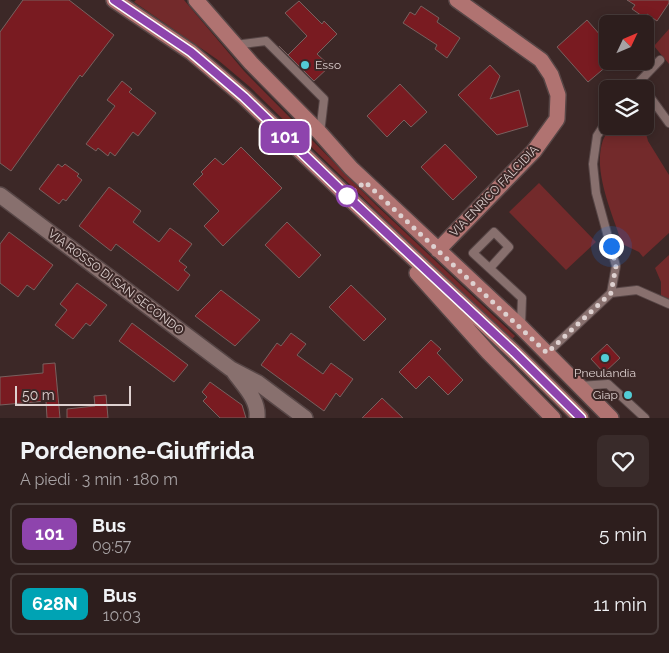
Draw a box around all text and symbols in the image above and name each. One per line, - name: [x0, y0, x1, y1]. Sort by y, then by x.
- north arrow: [599, 15, 654, 70]
- map controls: [599, 15, 654, 135]
- place label: Esso: [315, 58, 341, 72]
- marker: Esso: [299, 59, 311, 71]
- button: layers: [599, 80, 654, 135]
- line badge: 101: [256, 121, 314, 153]
- text: 101: [271, 126, 299, 147]
- street label: VIA ENRICO FALCIDIA: [447, 142, 541, 240]
- unlabelled marker: [336, 185, 358, 207]
- street label: VIA ROSSO DI SAN SECONDO: [45, 226, 187, 338]
- your location: [599, 234, 624, 259]
- marker: Pneulandia: [599, 352, 611, 364]
- place label: Pneulandia: [574, 366, 636, 380]
- scale bar: [15, 383, 131, 406]
- text: 50 m: [22, 387, 55, 403]
- place label: Giap: [593, 388, 618, 402]
- marker: Giap: [622, 389, 634, 401]
- button: heart: [597, 435, 649, 487]
- text: Pordenone-Giuffrida: [20, 436, 255, 465]
- text: A piedi · 3 min · 180 m: [20, 470, 178, 489]
- text: Bus: [92, 514, 126, 536]
- text: 101: [35, 523, 64, 544]
- text: 5 min: [599, 523, 647, 545]
- text: 09:57: [92, 536, 131, 555]
- text: Bus: [103, 584, 137, 606]
- text: 628N: [32, 593, 78, 614]
- text: 11 min: [593, 593, 647, 615]
- text: 10:03: [103, 606, 141, 625]

